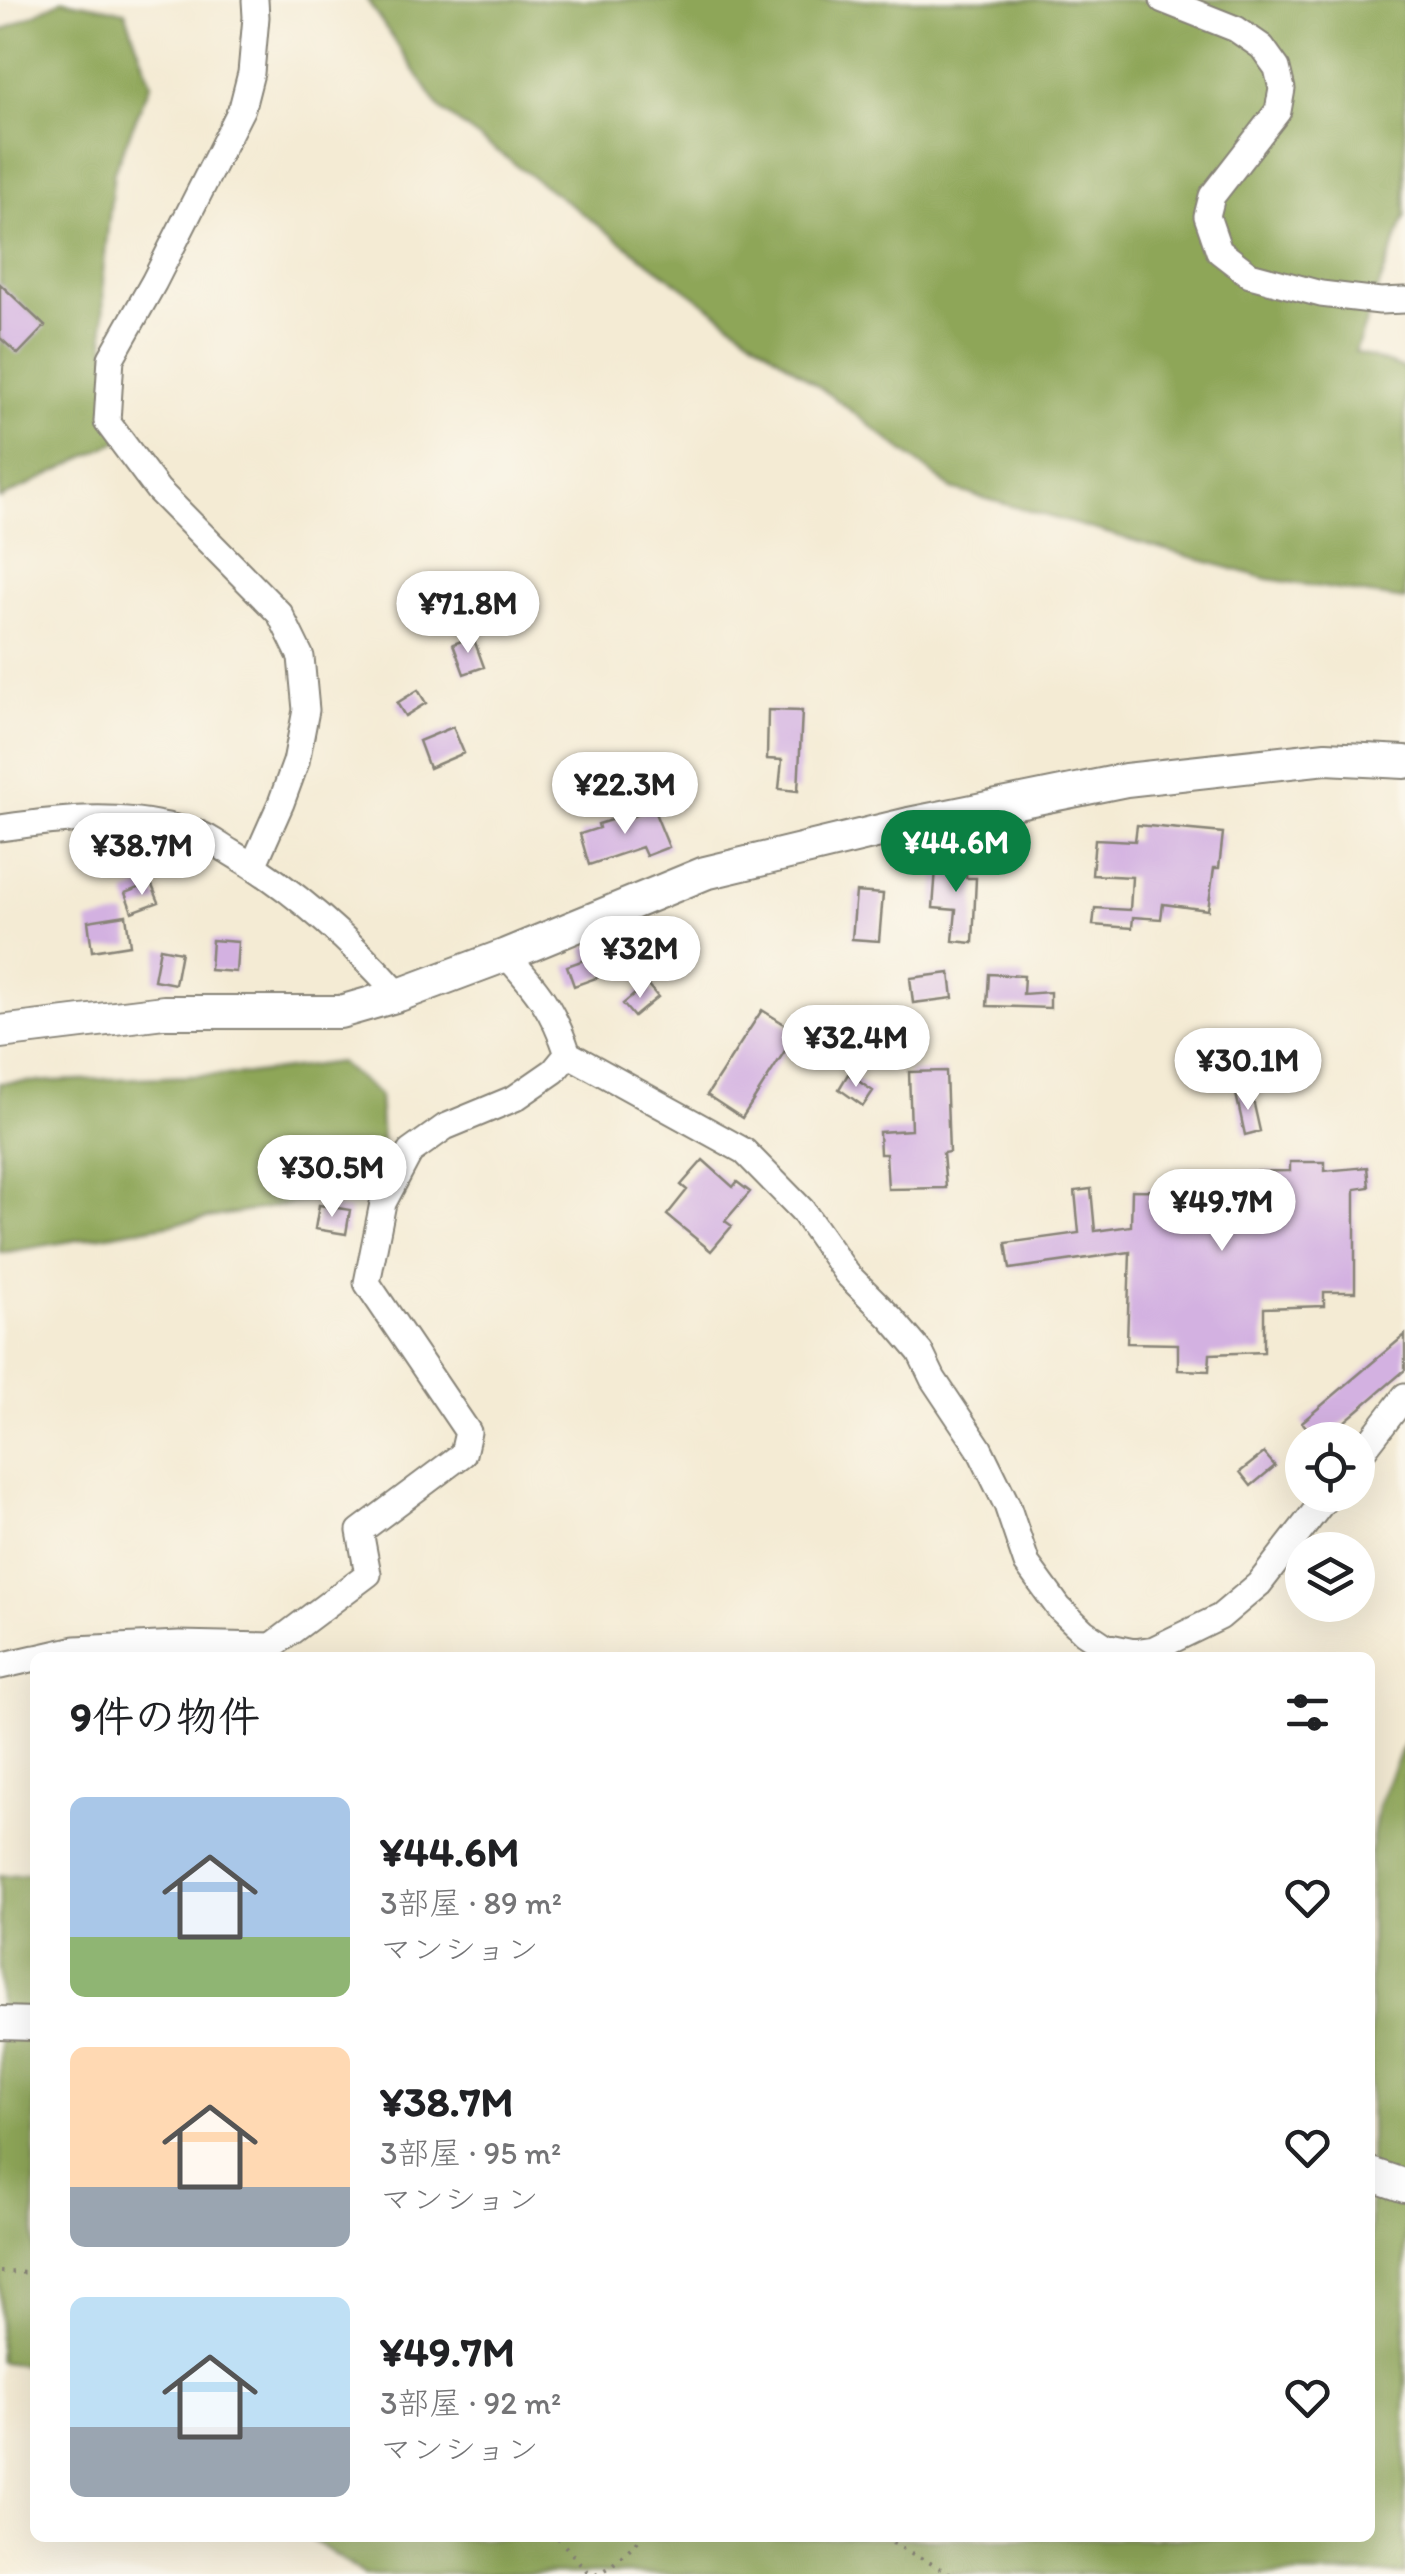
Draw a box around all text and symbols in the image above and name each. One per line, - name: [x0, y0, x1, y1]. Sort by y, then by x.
- pin: ¥71.8M: [387, 571, 549, 656]
- text: ¥71.8M: [418, 584, 518, 622]
- pin: ¥22.3M: [544, 752, 706, 837]
- text: ¥22.3M: [574, 765, 676, 803]
- pin: ¥44.6M: [875, 810, 1037, 895]
- pin: ¥38.7M: [61, 813, 223, 898]
- text: ¥44.6M: [903, 823, 1009, 861]
- text: ¥38.7M: [91, 826, 193, 864]
- pin: ¥32M: [581, 916, 699, 1001]
- text: ¥32M: [601, 929, 679, 967]
- pin: ¥32.4M: [775, 1005, 937, 1090]
- text: ¥32.4M: [804, 1018, 908, 1056]
- pin: ¥30.1M: [1167, 1028, 1329, 1113]
- text: ¥30.1M: [1197, 1041, 1299, 1079]
- pin: ¥30.5M: [251, 1135, 413, 1220]
- text: ¥30.5M: [280, 1148, 384, 1186]
- pin: ¥49.7M: [1141, 1169, 1303, 1254]
- text: ¥49.7M: [1171, 1182, 1273, 1220]
- map controls: [1285, 1422, 1375, 1622]
- button: locate: [1285, 1422, 1375, 1512]
- button: layers: [1285, 1532, 1375, 1622]
- icon: filters: [1280, 1685, 1335, 1740]
- text: 9件の物件: [70, 1691, 260, 1742]
- text: ¥44.6M: [380, 1826, 520, 1877]
- icon: home: [150, 1837, 270, 1957]
- icon: heart: [1280, 1870, 1335, 1925]
- text: 3部屋 · 89 m²: [380, 1884, 562, 1922]
- text: マンション: [380, 1930, 539, 1968]
- text: ¥38.7M: [380, 2076, 514, 2127]
- icon: home: [150, 2087, 270, 2207]
- icon: heart: [1280, 2120, 1335, 2175]
- text: 3部屋 · 95 m²: [380, 2134, 561, 2172]
- text: マンション: [380, 2180, 539, 2218]
- text: ¥49.7M: [380, 2326, 515, 2377]
- icon: home: [150, 2337, 270, 2457]
- icon: heart: [1280, 2370, 1335, 2425]
- text: 3部屋 · 92 m²: [380, 2384, 561, 2422]
- text: マンション: [380, 2430, 539, 2468]

